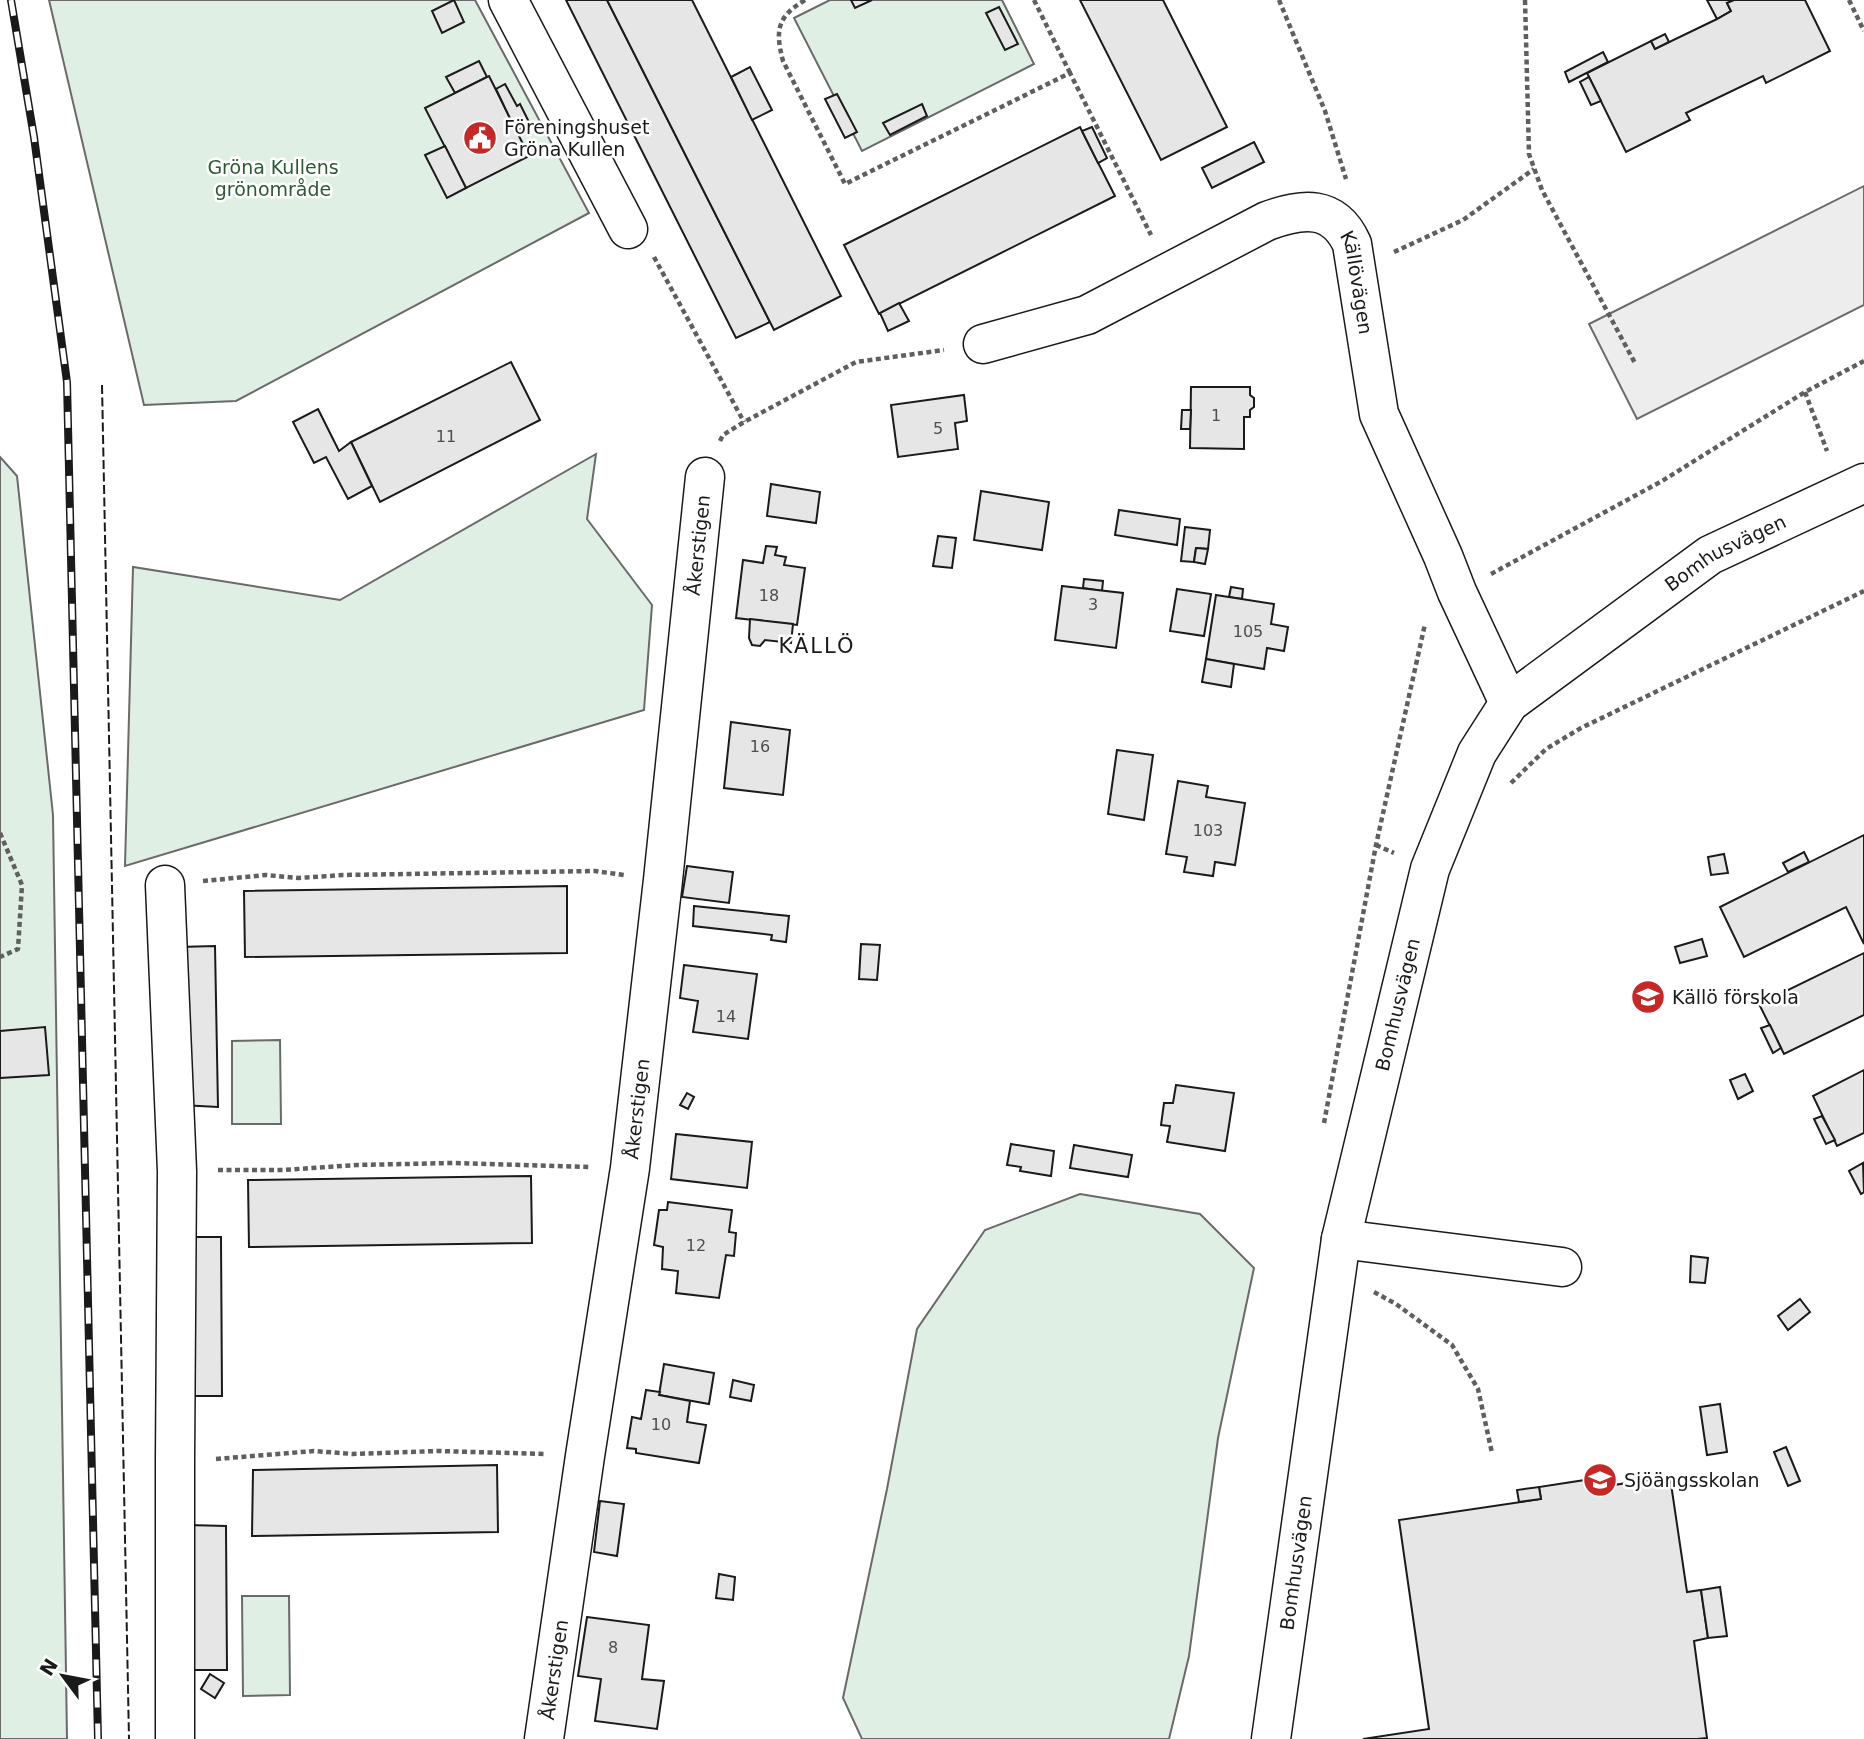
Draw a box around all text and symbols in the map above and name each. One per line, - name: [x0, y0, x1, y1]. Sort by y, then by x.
- place label: Föreningshuset Gröna Kullen: [504, 116, 649, 160]
- public building icon: Föreningshuset Gröna Kullen: [461, 119, 499, 157]
- park label: Gröna Kullens grönområde: [207, 156, 339, 200]
- street label: Källövägen: [1336, 227, 1377, 336]
- house number: 1: [1211, 406, 1221, 425]
- house number: 5: [933, 419, 943, 438]
- house number: 11: [436, 427, 456, 446]
- street label: Åkerstigen: [682, 494, 714, 597]
- street label: Bomhusvägen: [1660, 510, 1789, 596]
- house number: 18: [759, 586, 779, 605]
- house number: 3: [1088, 595, 1098, 614]
- house number: 105: [1233, 622, 1263, 641]
- district label: KÄLLÖ: [779, 633, 855, 658]
- house number: 16: [750, 737, 770, 756]
- house number: 103: [1193, 821, 1223, 840]
- street label: Bomhusvägen: [1371, 936, 1424, 1073]
- school or university icon: Källö förskola: [1629, 978, 1667, 1016]
- place label: Källö förskola: [1672, 986, 1799, 1008]
- house number: 14: [716, 1007, 736, 1026]
- street label: Åkerstigen: [620, 1057, 653, 1160]
- house number: 12: [686, 1236, 706, 1255]
- house number: 10: [651, 1415, 671, 1434]
- school or university icon: Sjöängsskolan: [1581, 1461, 1619, 1499]
- place label: Sjöängsskolan: [1624, 1469, 1759, 1491]
- street label: Bomhusvägen: [1275, 1494, 1316, 1632]
- street label: Åkerstigen: [536, 1618, 572, 1721]
- house number: 8: [608, 1638, 618, 1657]
- north arrow: [28, 1641, 98, 1711]
- text: N: [35, 1654, 62, 1680]

